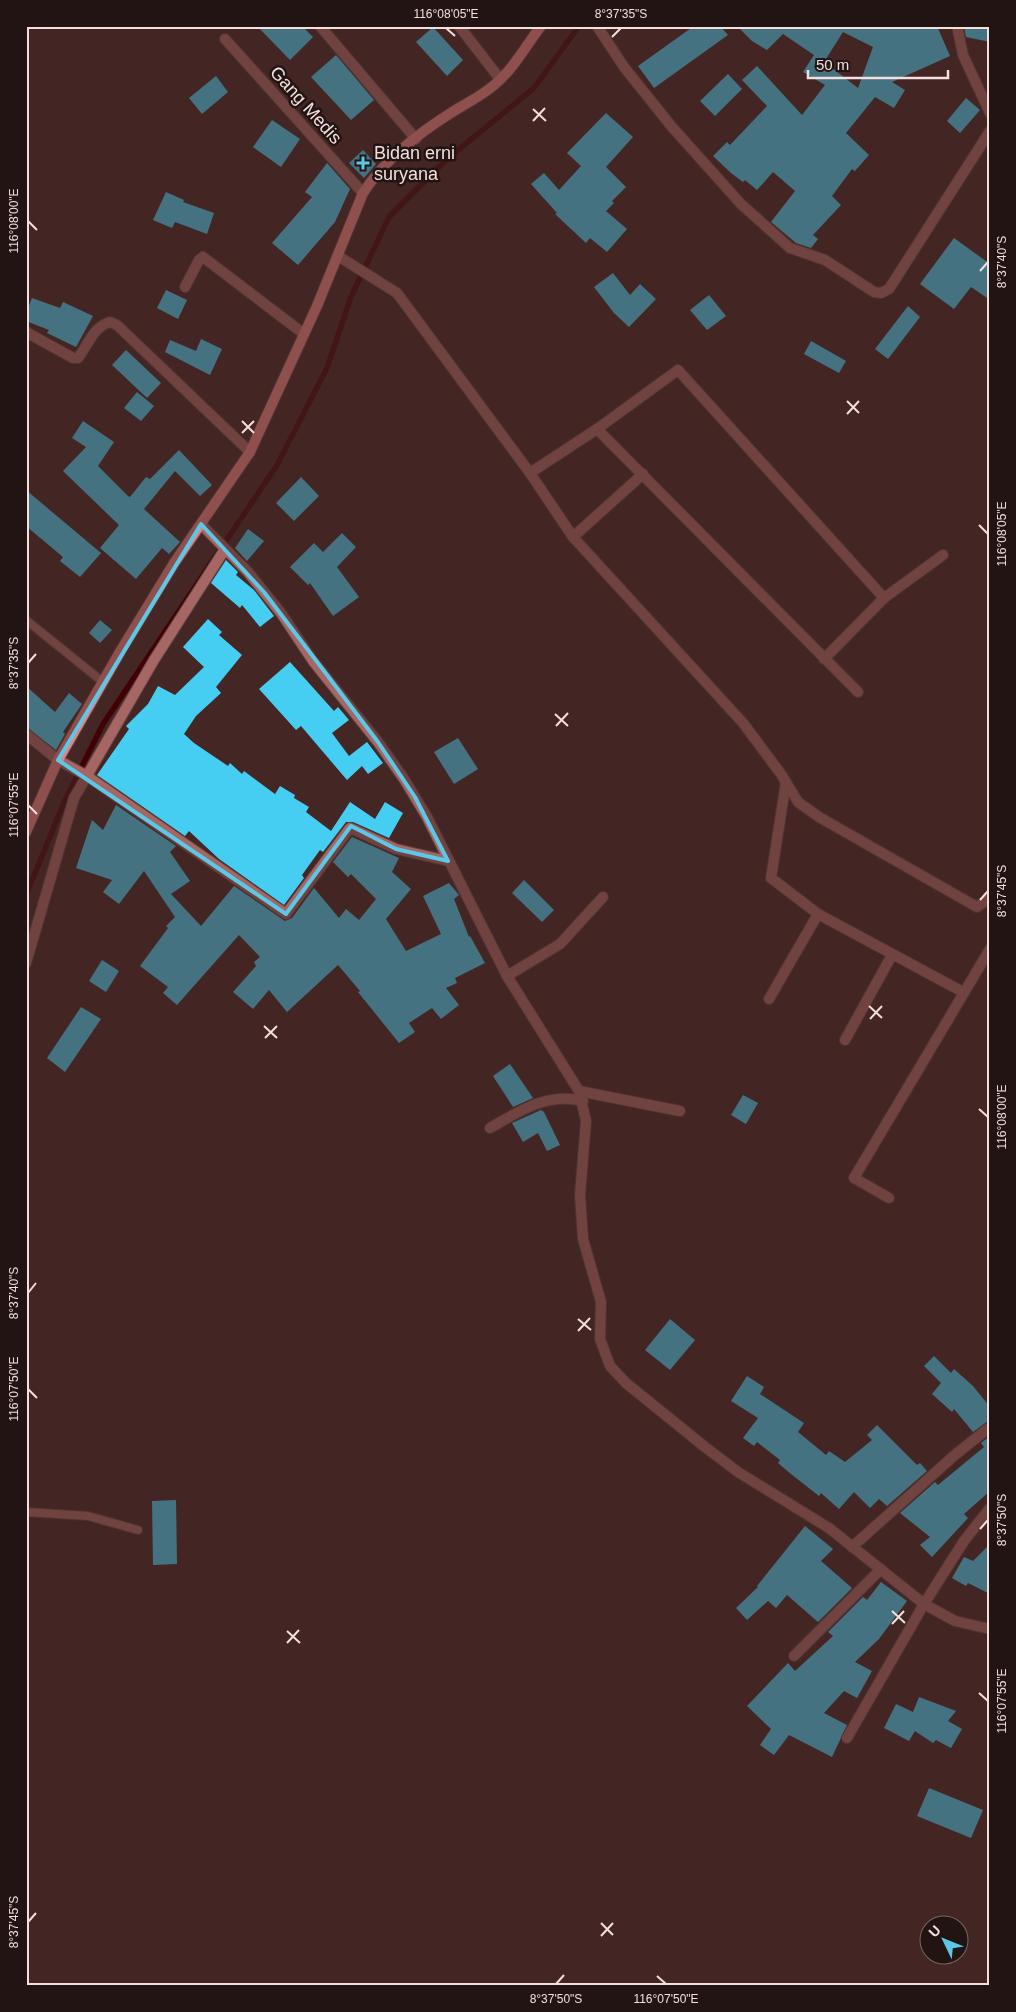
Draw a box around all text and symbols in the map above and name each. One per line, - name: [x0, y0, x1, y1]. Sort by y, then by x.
- text: 116°08'05"E: [413, 7, 479, 21]
- text: 8°37'35"S: [595, 7, 647, 21]
- scale bar: [808, 48, 948, 80]
- text: 50 m: [816, 56, 849, 73]
- street label: Gang Medis: [266, 62, 346, 148]
- place label: Bidan erni suryana: [374, 143, 455, 184]
- marker: Bidan erni suryana: [356, 156, 370, 170]
- text: 116°08'00"E: [7, 188, 21, 254]
- text: 8°37'40"S: [995, 236, 1009, 288]
- text: 116°08'05"E: [995, 501, 1009, 567]
- text: 8°37'35"S: [7, 637, 21, 689]
- text: 116°07'55"E: [7, 772, 21, 838]
- text: 8°37'45"S: [995, 865, 1009, 917]
- text: 116°08'00"E: [995, 1084, 1009, 1150]
- text: 8°37'40"S: [7, 1267, 21, 1319]
- text: 116°07'50"E: [7, 1356, 21, 1422]
- text: 8°37'50"S: [995, 1494, 1009, 1546]
- text: 116°07'55"E: [995, 1668, 1009, 1734]
- text: 8°37'45"S: [7, 1896, 21, 1948]
- north arrow: [918, 1914, 968, 1964]
- text: U: [925, 1922, 944, 1940]
- text: 8°37'50"S: [530, 1992, 582, 2006]
- text: 116°07'50"E: [633, 1992, 699, 2006]

